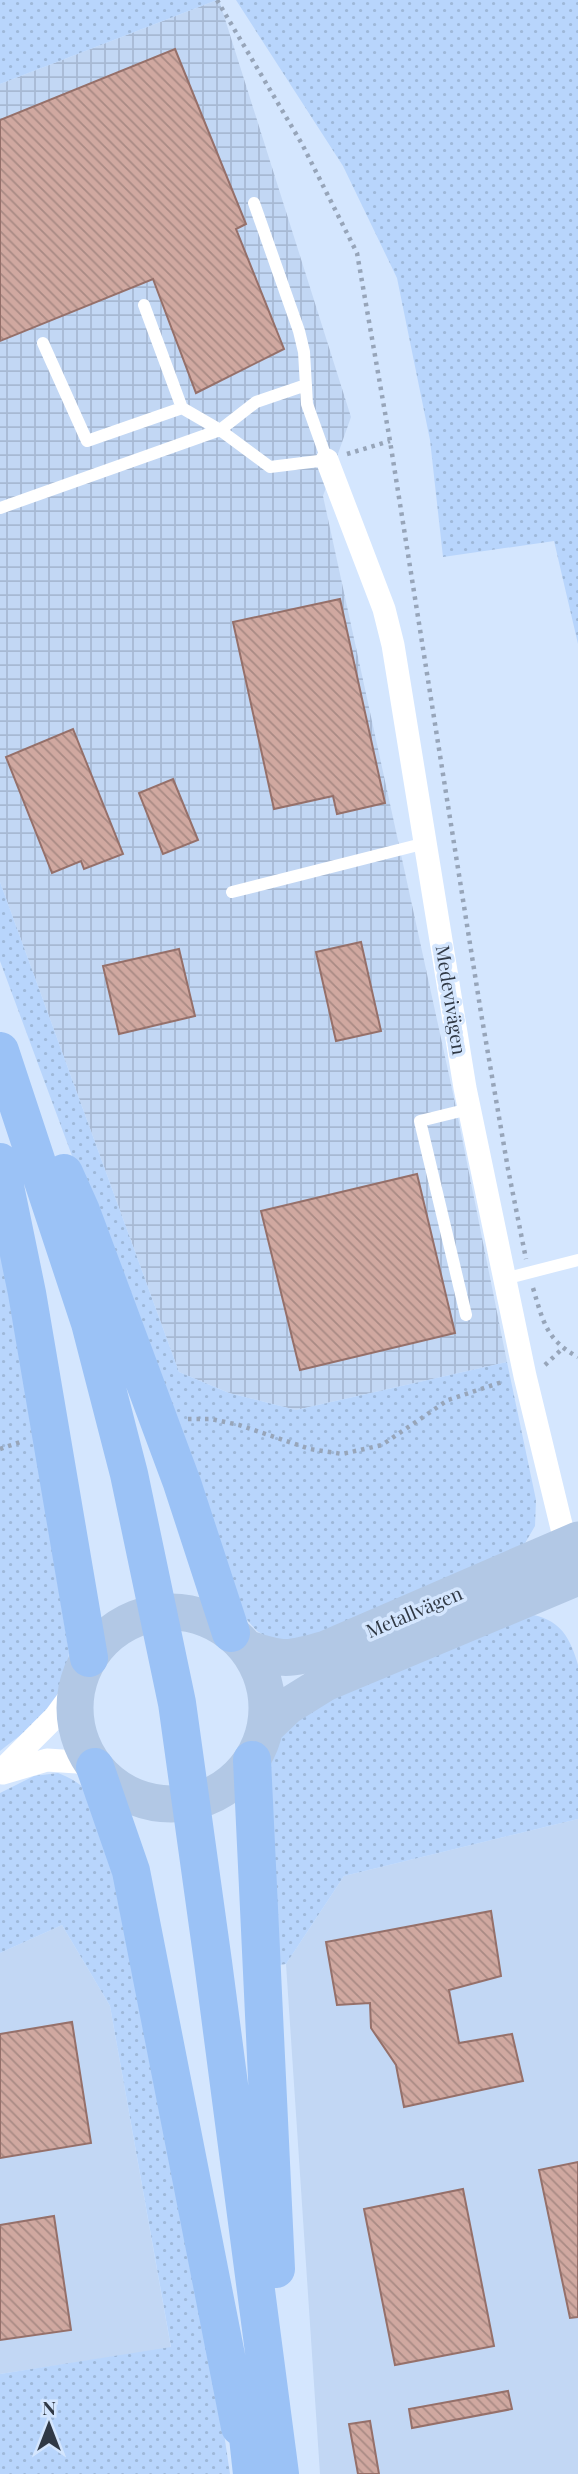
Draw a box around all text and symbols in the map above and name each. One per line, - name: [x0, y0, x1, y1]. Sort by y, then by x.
- street label: Medevivägen: [430, 943, 474, 1057]
- street label: Metallvägen: [361, 1579, 466, 1643]
- north arrow: [14, 2390, 84, 2460]
- text: N: [42, 2394, 56, 2420]

